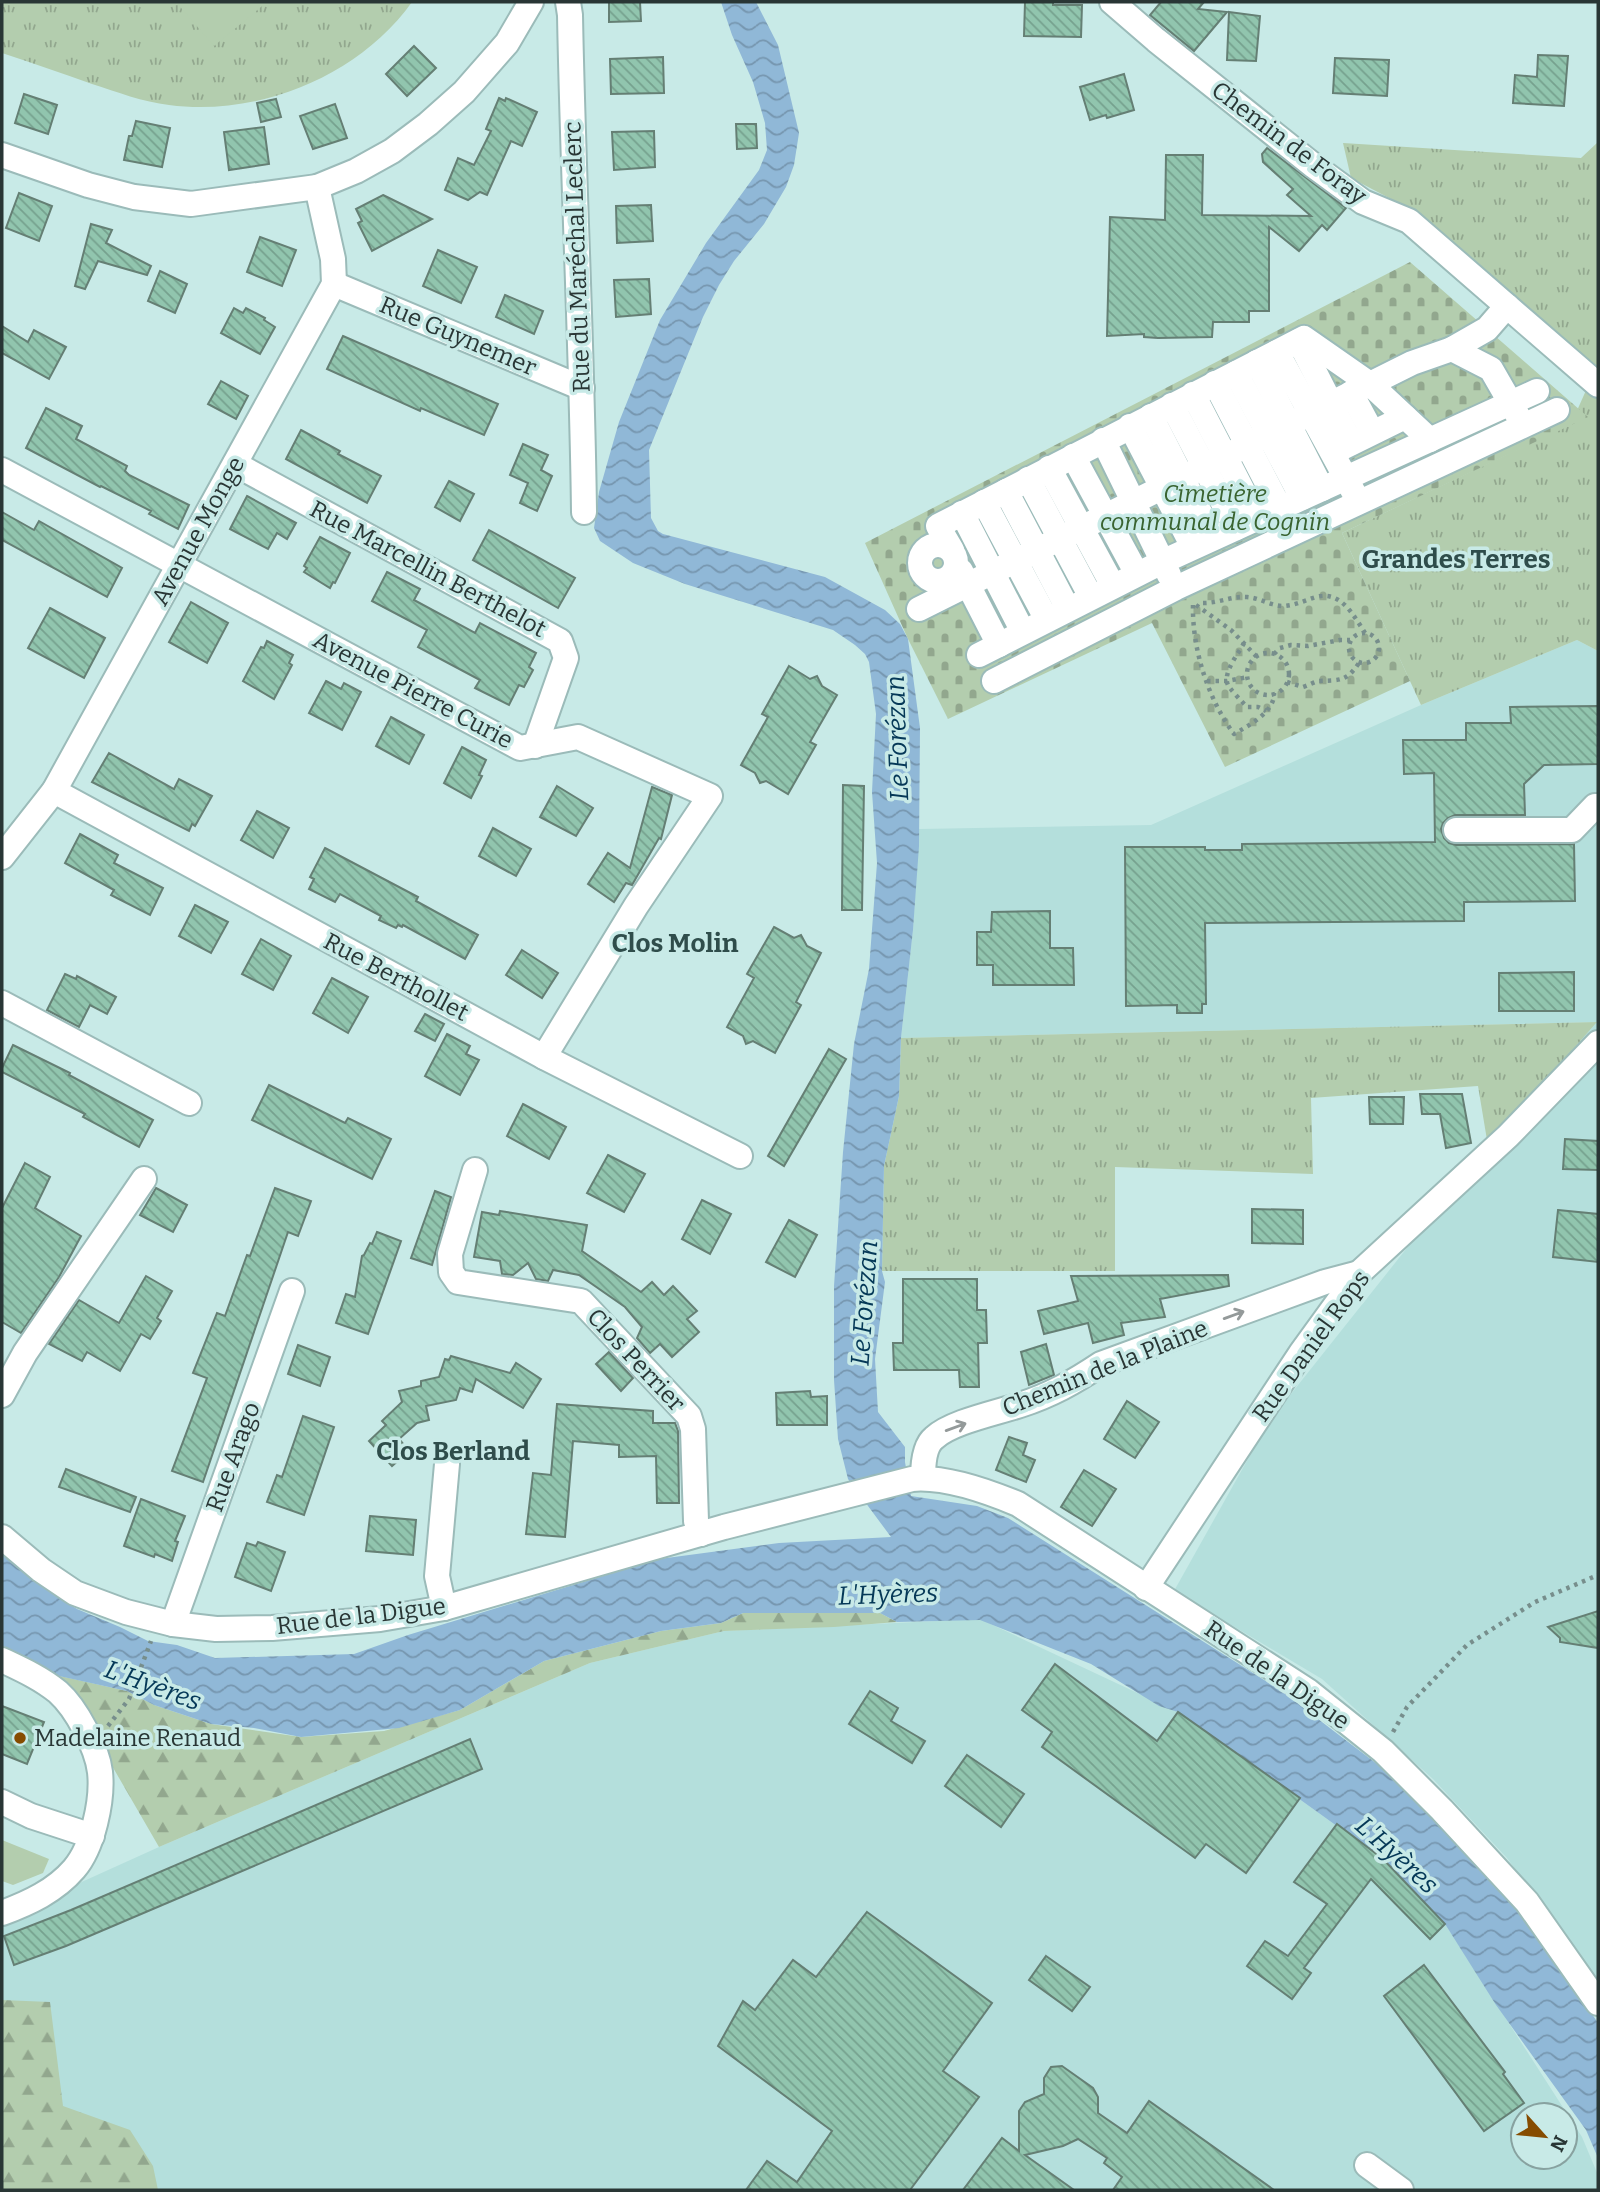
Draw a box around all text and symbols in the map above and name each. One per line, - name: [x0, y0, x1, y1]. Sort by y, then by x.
- street label: Chemin de Foray: [1206, 76, 1372, 210]
- street label: Rue du Maréchal Leclerc: [558, 121, 596, 393]
- street label: Rue Guynemer: [375, 290, 541, 382]
- street label: Avenue Monge: [146, 452, 250, 610]
- park label: Cimetière communal de Cognin: [1100, 480, 1330, 536]
- street label: Rue Marcellin Berthelot: [305, 495, 551, 643]
- district label: Grandes Terres: [1362, 544, 1550, 575]
- street label: Avenue Pierre Curie: [308, 626, 518, 754]
- water label: Le Forézan: [880, 675, 915, 801]
- street label: Rue Berthollet: [319, 927, 473, 1027]
- district label: Clos Molin: [611, 928, 739, 959]
- water label: Le Forézan: [845, 1239, 884, 1367]
- street label: Rue Daniel Rops: [1247, 1265, 1375, 1427]
- street label: Clos Perrier: [581, 1303, 691, 1417]
- one-way arrow: [1223, 1308, 1245, 1321]
- street label: Chemin de la Plaine: [998, 1314, 1212, 1422]
- street label: Rue Arago: [200, 1398, 266, 1516]
- one-way arrow: [944, 1419, 966, 1432]
- district label: Clos Berland: [376, 1436, 530, 1467]
- water label: L'Hyères: [837, 1577, 939, 1612]
- street label: Rue de la Digue: [275, 1592, 447, 1640]
- street label: Rue de la Digue: [1199, 1615, 1355, 1735]
- water label: L'Hyères: [100, 1654, 205, 1717]
- place label: Madelaine Renaud: [34, 1724, 241, 1752]
- marker: Madelaine Renaud: [12, 1730, 28, 1746]
- water label: L'Hyères: [1349, 1810, 1444, 1900]
- north arrow: [1509, 2101, 1579, 2171]
- text: N: [1545, 2132, 1572, 2156]

